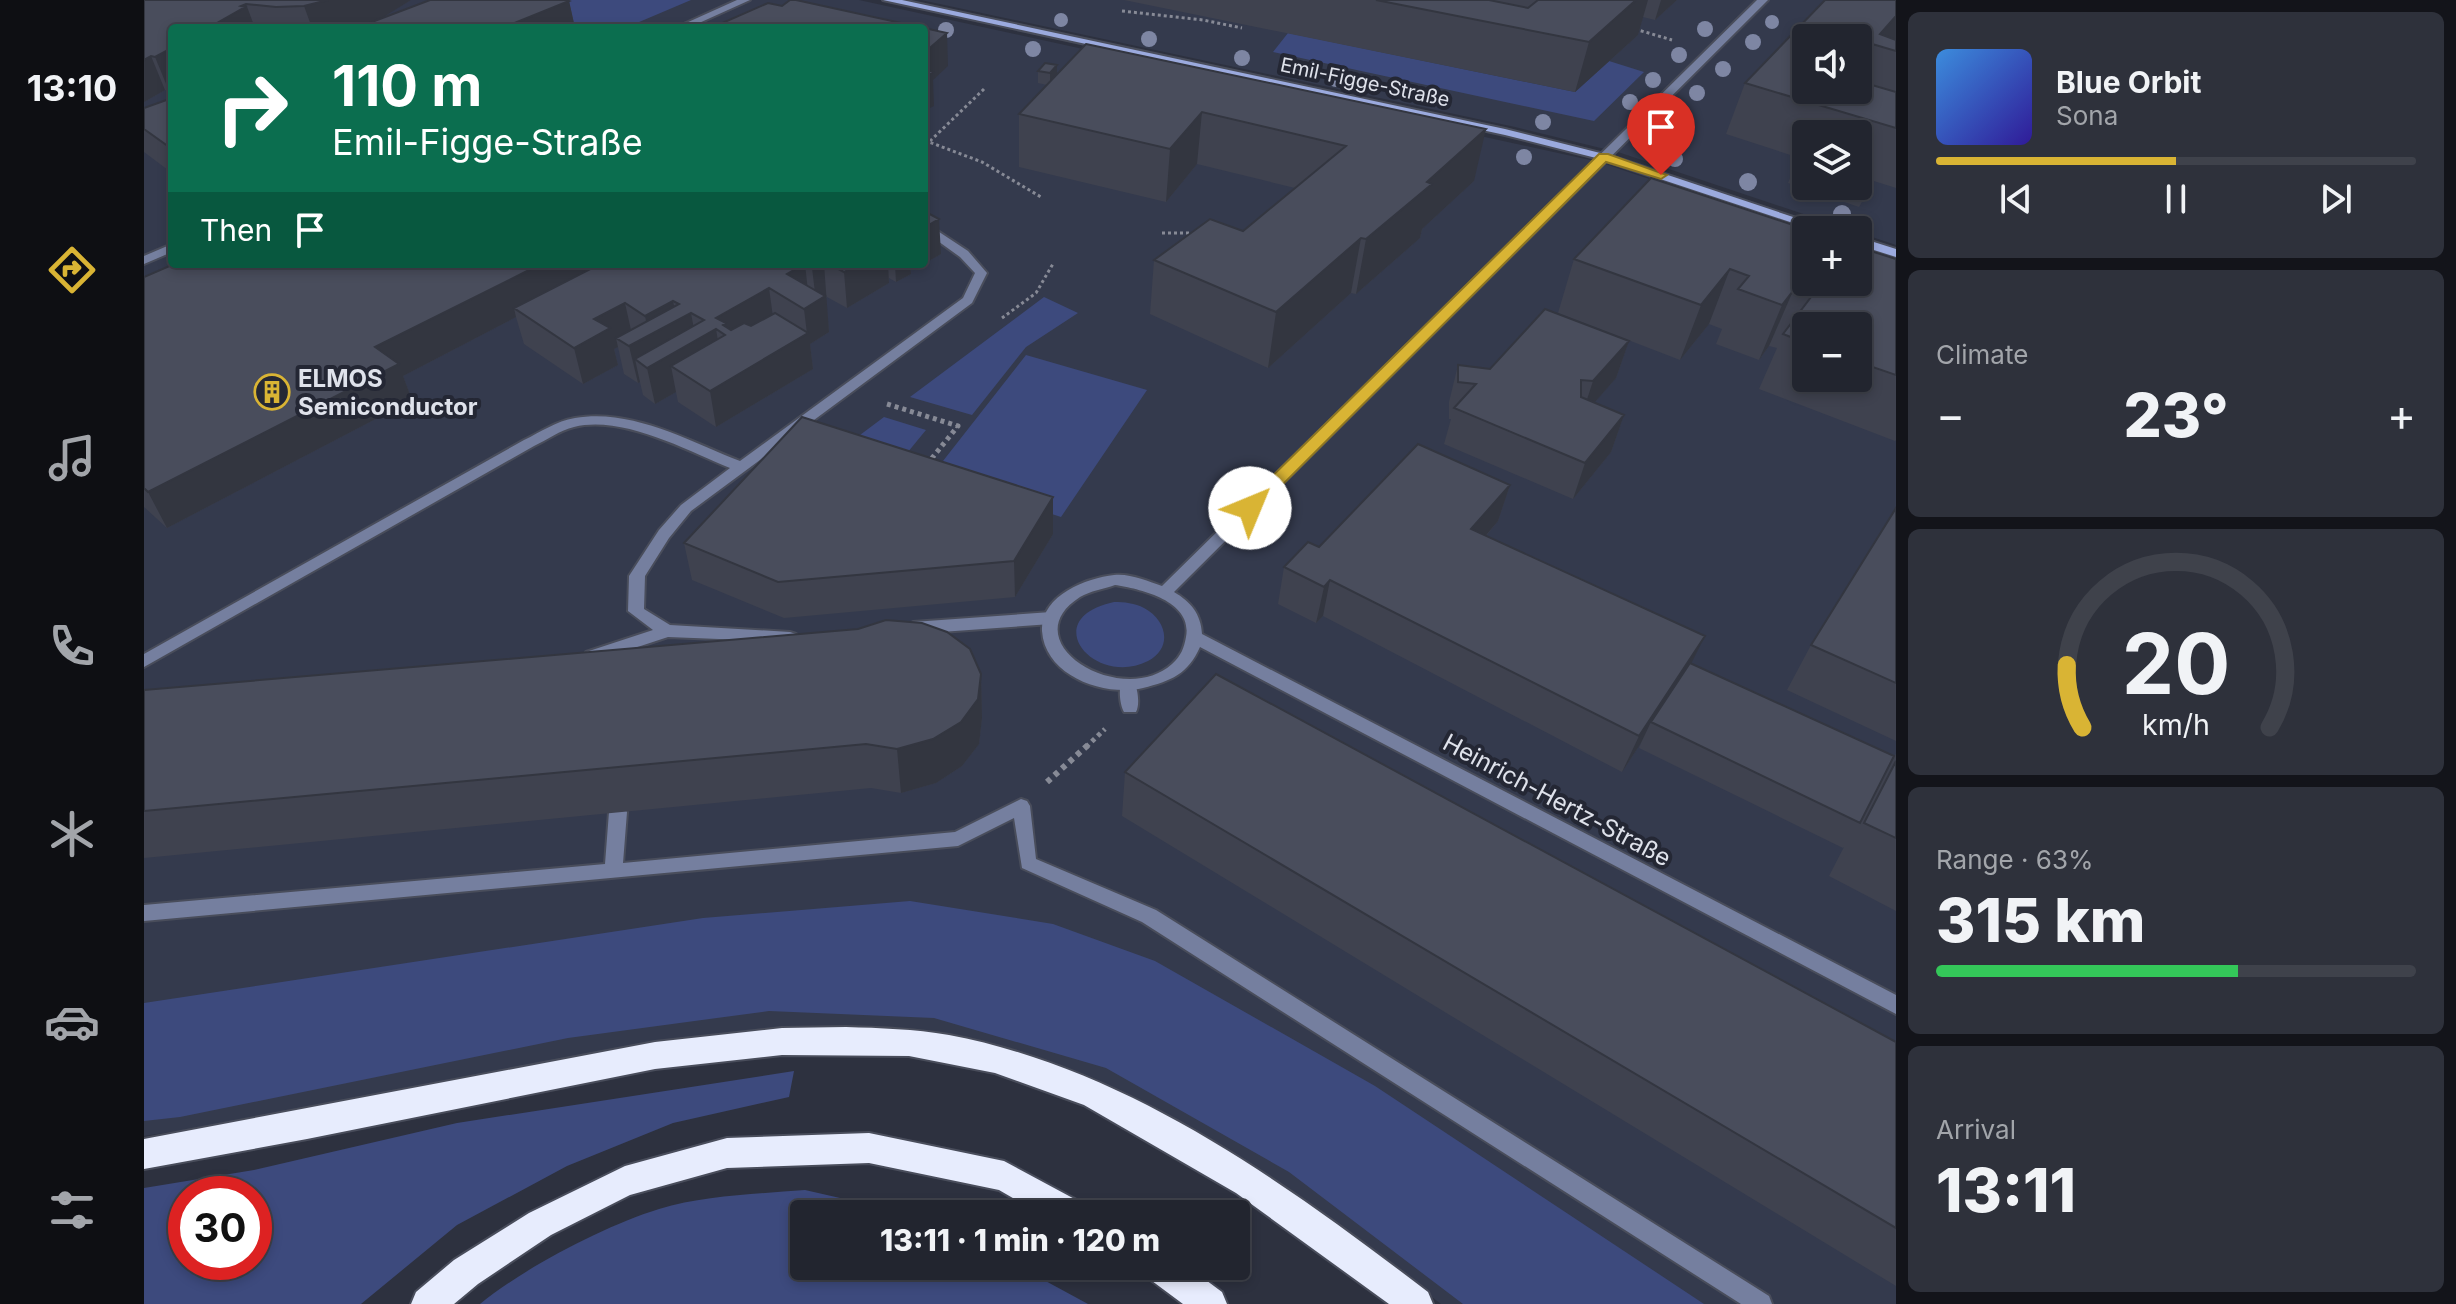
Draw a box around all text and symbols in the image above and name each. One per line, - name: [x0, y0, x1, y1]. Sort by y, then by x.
- map controls: [1792, 24, 1872, 392]
- button: sound: [1792, 24, 1872, 104]
- text: 110 m: [332, 52, 482, 120]
- street label: Emil-Figge-Straße: [1278, 52, 1452, 112]
- icon: right: [200, 56, 304, 160]
- text: Blue Orbit: [2056, 64, 2201, 100]
- text: 13:10: [27, 66, 117, 110]
- pin: [1627, 93, 1695, 175]
- text: Sona: [2056, 100, 2118, 131]
- icon: arrive: [1639, 105, 1683, 149]
- text: Emil-Figge-Straße: [332, 120, 643, 164]
- button: layers: [1792, 120, 1872, 200]
- icon: previous: [1994, 177, 2038, 221]
- icon: pause: [2154, 177, 2198, 221]
- icon: next: [2314, 177, 2358, 221]
- icon: arrive: [288, 208, 332, 252]
- text: Then: [200, 212, 272, 248]
- button: +: [1792, 216, 1872, 296]
- icon: directions: [44, 242, 100, 298]
- button: −: [1792, 312, 1872, 392]
- text: Climate: [1936, 339, 2028, 370]
- place label: ELMOS Semiconductor: [298, 364, 478, 421]
- building icon: ELMOS Semiconductor: [253, 373, 291, 411]
- text: 23°: [2123, 379, 2229, 451]
- text: −: [1936, 388, 1965, 442]
- text: +: [2387, 388, 2416, 442]
- icon: music: [44, 430, 100, 486]
- position arrow: [1208, 466, 1292, 550]
- text: 20: [2122, 613, 2230, 714]
- icon: phone: [44, 618, 100, 674]
- text: km/h: [2142, 707, 2210, 742]
- street label: Heinrich-Hertz-Straße: [1438, 728, 1676, 872]
- icon: climate: [44, 806, 100, 862]
- text: Range · 63%: [1936, 844, 2094, 875]
- text: 315 km: [1936, 884, 2145, 956]
- icon: car: [44, 994, 100, 1050]
- text: Arrival: [1936, 1114, 2016, 1145]
- text: 13:11: [1936, 1154, 2076, 1226]
- speed limit sign: 30: [168, 1176, 272, 1280]
- icon: filters: [44, 1182, 100, 1238]
- text: 13:11 · 1 min · 120 m: [880, 1222, 1160, 1258]

